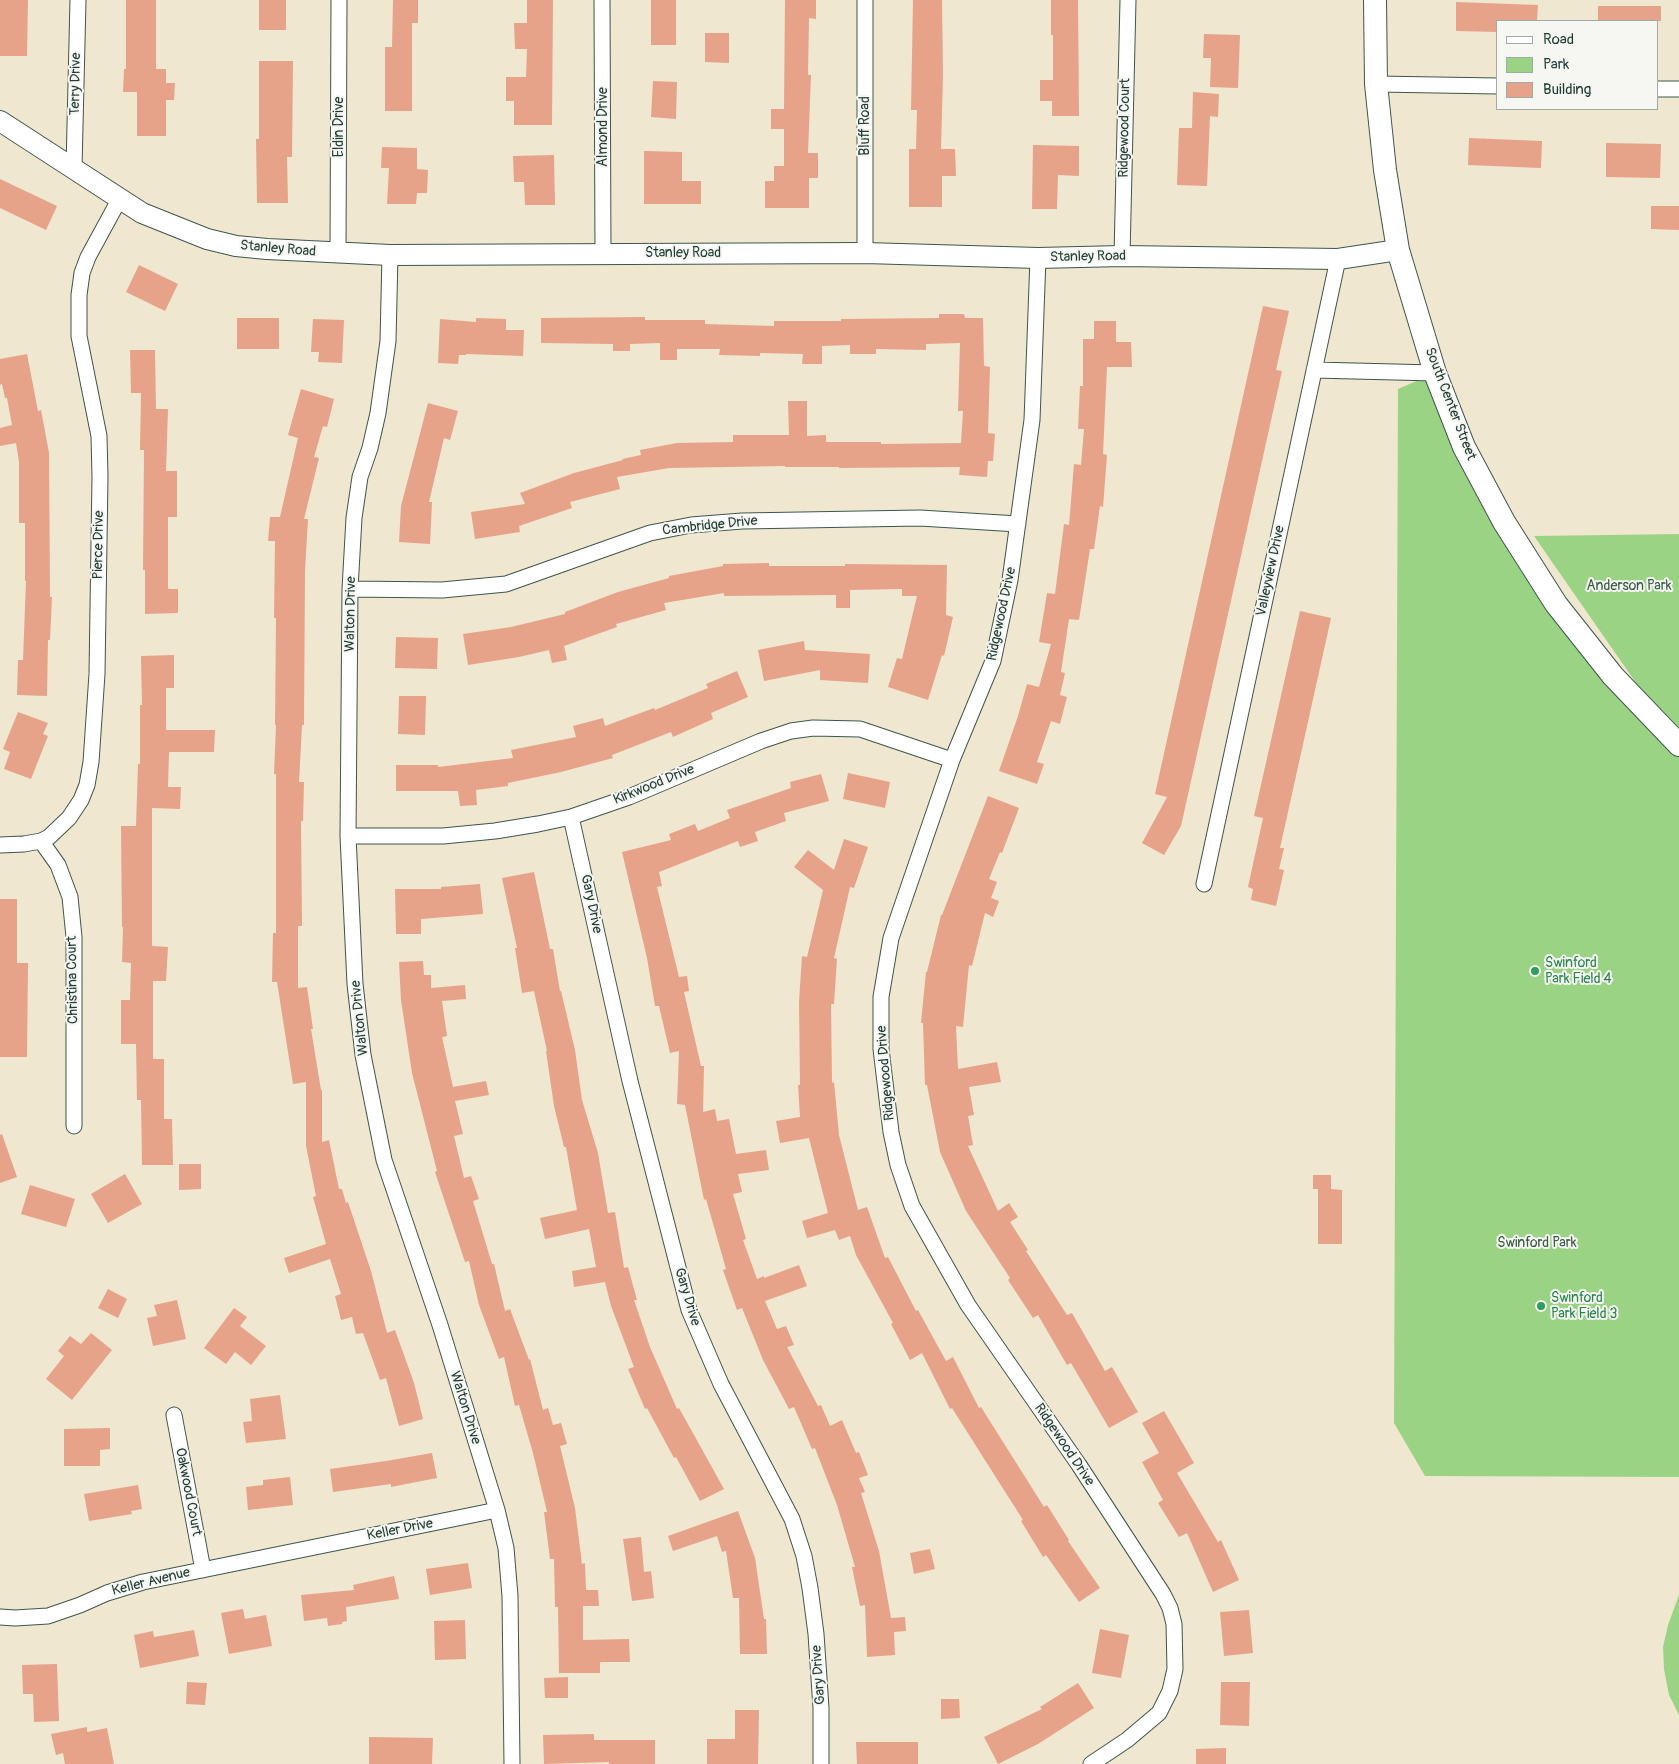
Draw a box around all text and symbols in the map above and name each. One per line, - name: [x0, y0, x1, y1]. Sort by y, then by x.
- legend: [1496, 20, 1659, 110]
- text: Road: [1543, 30, 1574, 49]
- street label: Terry Drive: [67, 52, 85, 116]
- text: Park: [1543, 55, 1569, 74]
- street label: Ridgewood Court: [1116, 78, 1134, 178]
- text: Building: [1543, 80, 1591, 99]
- street label: Almond Drive: [595, 87, 611, 167]
- street label: Bluff Road: [857, 96, 873, 156]
- street label: Eldin Drive: [331, 97, 347, 157]
- street label: Stanley Road: [239, 237, 317, 261]
- street label: Stanley Road: [645, 245, 721, 261]
- street label: Stanley Road: [1050, 248, 1126, 266]
- street label: South Center Street: [1421, 345, 1479, 463]
- street label: Pierce Drive: [90, 510, 108, 580]
- street label: Cambridge Drive: [662, 513, 758, 539]
- street label: Valleyview Drive: [1253, 524, 1289, 618]
- street label: Ridgewood Drive: [984, 566, 1020, 662]
- street label: Walton Drive: [342, 576, 360, 652]
- park label: Anderson Park: [1586, 578, 1672, 594]
- street label: Kirkwood Drive: [611, 761, 697, 809]
- street label: Gary Drive: [577, 873, 605, 935]
- street label: Christina Court: [64, 936, 82, 1024]
- place label: Swinford Park Field 4: [1545, 955, 1612, 988]
- marker: Swinford Park Field 4: [1529, 965, 1541, 977]
- street label: Walton Drive: [348, 979, 372, 1057]
- street label: Ridgewood Drive: [873, 1025, 899, 1121]
- park label: Swinford Park: [1497, 1235, 1577, 1251]
- street label: Gary Drive: [670, 1266, 704, 1328]
- place label: Swinford Park Field 3: [1551, 1290, 1617, 1322]
- marker: Swinford Park Field 3: [1535, 1300, 1547, 1312]
- street label: Walton Drive: [446, 1369, 484, 1447]
- street label: Ridgewood Drive: [1030, 1401, 1098, 1489]
- street label: Oakwood Court: [171, 1446, 205, 1538]
- street label: Keller Drive: [366, 1515, 434, 1545]
- street label: Keller Avenue: [110, 1564, 192, 1600]
- street label: Gary Drive: [809, 1645, 829, 1705]

